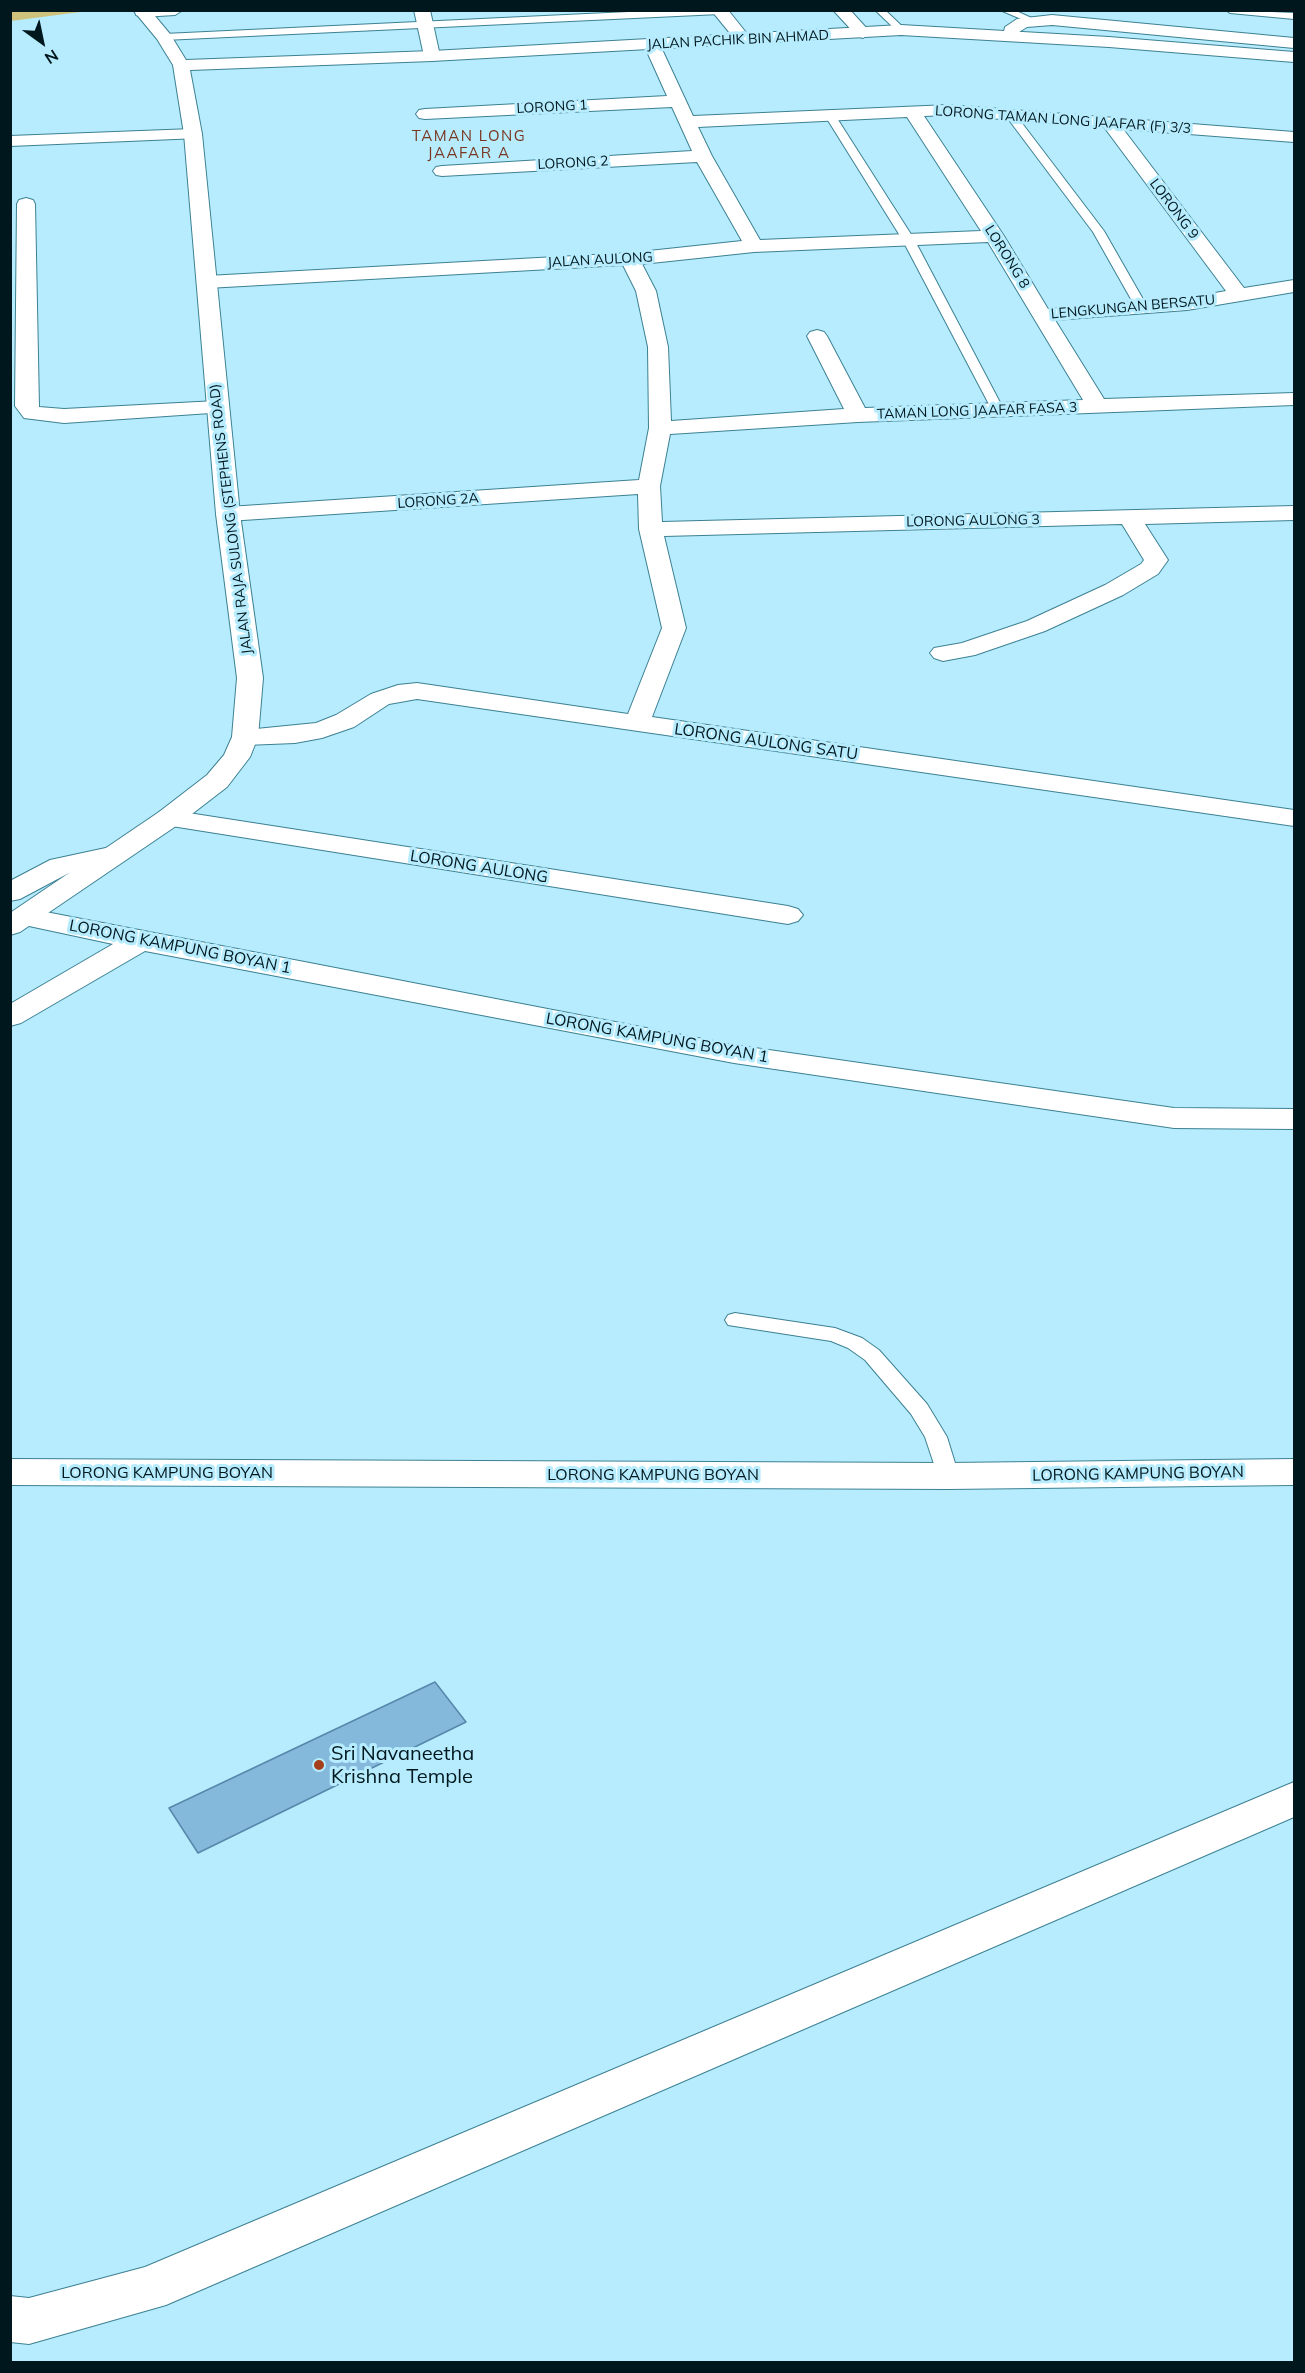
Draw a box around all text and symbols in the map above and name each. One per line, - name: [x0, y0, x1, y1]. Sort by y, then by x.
- north arrow: [12, 12, 72, 72]
- street label: JALAN PACHIK BIN AHMAD: [647, 27, 829, 53]
- text: N: [41, 45, 62, 69]
- street label: LORONG 1: [516, 97, 588, 117]
- street label: LORONG TAMAN LONG JAAFAR (F) 3/3: [935, 103, 1191, 137]
- district label: TAMAN LONG JAAFAR A: [412, 127, 526, 162]
- street label: LORONG 2: [537, 153, 609, 173]
- street label: LORONG 9: [1146, 176, 1202, 242]
- street label: LORONG 8: [981, 222, 1033, 292]
- street label: JALAN AULONG: [547, 249, 653, 271]
- street label: LENGKUNGAN BERSATU: [1050, 291, 1216, 323]
- street label: JALAN RAJA SULONG (STEPHENS ROAD): [206, 383, 256, 655]
- street label: TAMAN LONG JAAFAR FASA 3: [876, 399, 1078, 423]
- street label: LORONG 2A: [397, 490, 479, 512]
- street label: LORONG AULONG 3: [906, 511, 1040, 531]
- street label: LORONG AULONG SATU: [673, 720, 859, 764]
- street label: LORONG AULONG: [409, 847, 549, 887]
- street label: LORONG KAMPUNG BOYAN 1: [68, 916, 292, 978]
- street label: LORONG KAMPUNG BOYAN 1: [544, 1009, 770, 1067]
- street label: LORONG KAMPUNG BOYAN: [61, 1463, 273, 1483]
- street label: LORONG KAMPUNG BOYAN: [1032, 1463, 1244, 1485]
- street label: LORONG KAMPUNG BOYAN: [547, 1465, 759, 1485]
- place label: Sri Navaneetha Krishna Temple: [331, 1742, 474, 1789]
- marker: Sri Navaneetha Krishna Temple: [312, 1758, 326, 1772]

